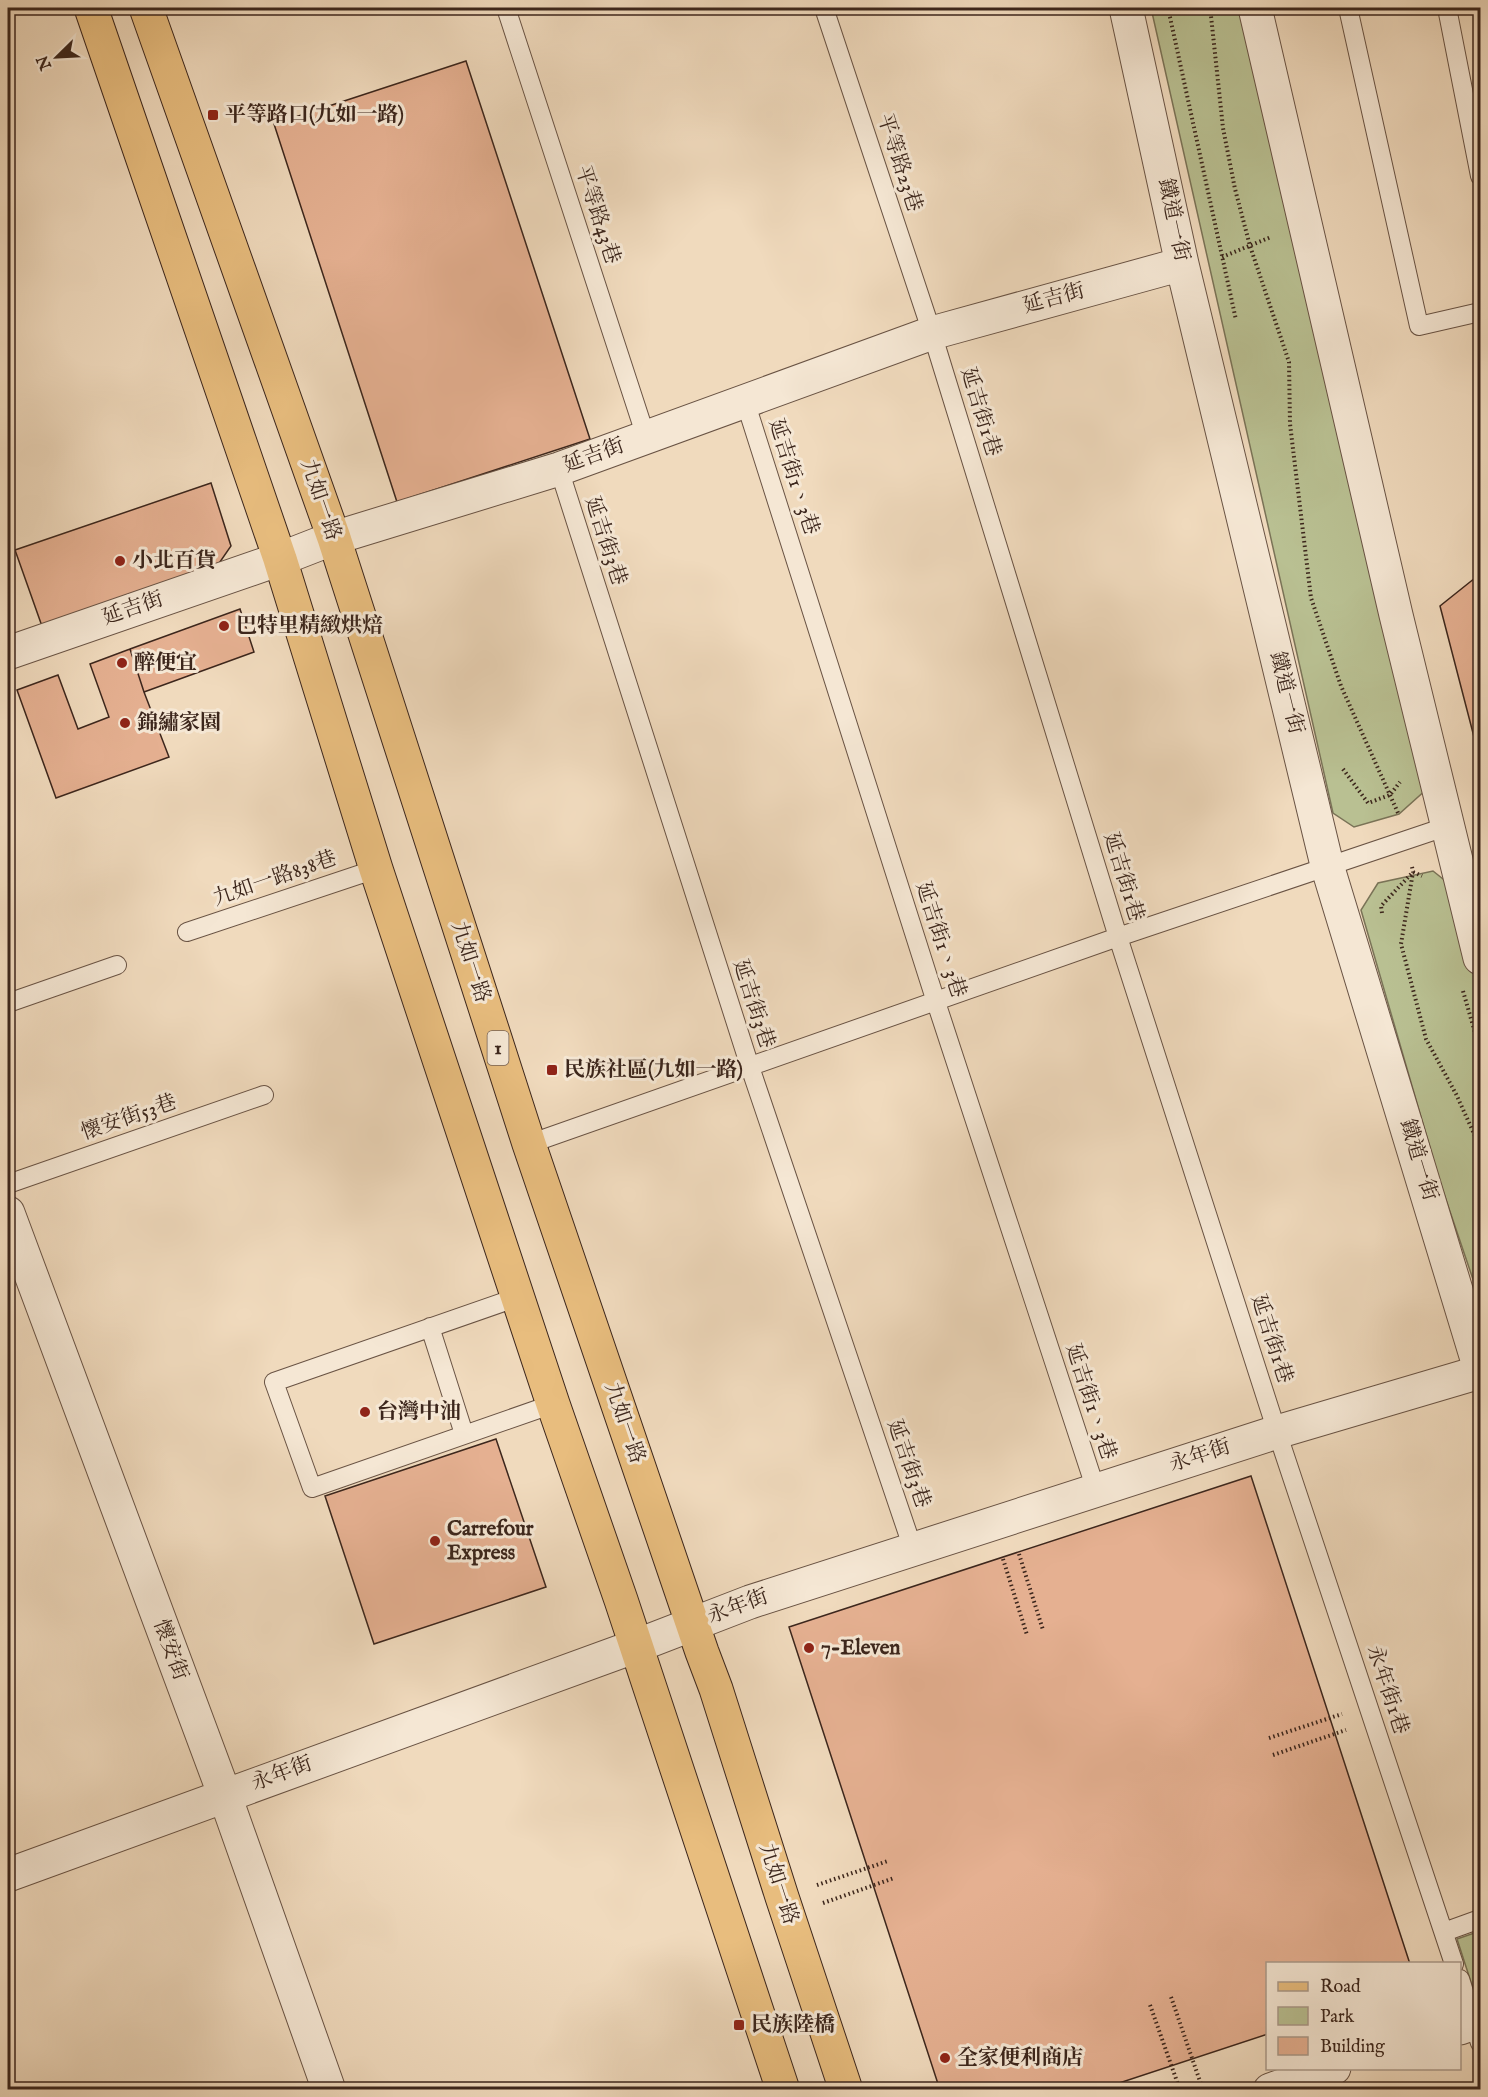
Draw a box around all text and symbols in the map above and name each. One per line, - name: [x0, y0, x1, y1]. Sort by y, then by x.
- north arrow: [27, 27, 87, 87]
- text: N: [33, 52, 57, 74]
- place label: 平等路口(九如一路): [225, 102, 404, 129]
- marker: 平等路口(九如一路): [206, 108, 220, 122]
- street label: 平等路23巷: [870, 110, 928, 216]
- street label: 平等路43巷: [568, 162, 626, 268]
- street label: 鐵道一街: [1151, 176, 1195, 264]
- street label: 延吉街: [1020, 278, 1088, 320]
- street label: 延吉街1巷: [954, 364, 1006, 460]
- street label: 延吉街1、3巷: [762, 415, 824, 539]
- street label: 延吉街: [560, 433, 628, 479]
- street label: 九如一路: [294, 456, 346, 544]
- street label: 延吉街3巷: [578, 493, 632, 589]
- place label: 小北百貨: [132, 548, 216, 575]
- marker: 小北百貨: [113, 554, 127, 568]
- street label: 延吉街: [99, 586, 167, 632]
- place label: 巴特里精緻烘焙: [236, 613, 383, 640]
- marker: 巴特里精緻烘焙: [217, 619, 231, 633]
- street label: 鐵道一街: [1263, 649, 1309, 737]
- place label: 醉便宜: [134, 650, 197, 677]
- marker: 醉便宜: [115, 656, 129, 670]
- place label: 錦繡家園: [137, 710, 221, 737]
- marker: 錦繡家園: [118, 716, 132, 730]
- street label: 延吉街1巷: [1097, 829, 1149, 925]
- street label: 九如一路838巷: [209, 845, 341, 913]
- street label: 延吉街1、3巷: [909, 878, 971, 1002]
- street label: 九如一路: [444, 918, 496, 1006]
- street label: 延吉街3巷: [726, 956, 780, 1052]
- road number: 1: [488, 1031, 508, 1065]
- place label: 民族社區(九如一路): [564, 1057, 743, 1084]
- marker: 民族社區(九如一路): [545, 1063, 559, 1077]
- street label: 懷安街53巷: [78, 1089, 180, 1147]
- street label: 鐵道一街: [1393, 1116, 1443, 1204]
- street label: 延吉街1巷: [1244, 1291, 1298, 1387]
- street label: 延吉街1、3巷: [1059, 1340, 1121, 1464]
- street label: 九如一路: [598, 1379, 650, 1467]
- place label: 台灣中油: [377, 1399, 461, 1426]
- marker: 台灣中油: [358, 1405, 372, 1419]
- street label: 延吉街3巷: [880, 1416, 936, 1512]
- street label: 永年街: [1166, 1433, 1234, 1479]
- place label: Carrefour Express: [447, 1516, 534, 1567]
- marker: Carrefour Express: [428, 1534, 442, 1548]
- street label: 永年街: [704, 1584, 772, 1630]
- street label: 懷安街: [147, 1616, 193, 1684]
- place label: 7-Eleven: [821, 1635, 900, 1662]
- marker: 7-Eleven: [802, 1641, 816, 1655]
- street label: 永年街1巷: [1360, 1642, 1414, 1738]
- street label: 永年街: [248, 1751, 316, 1797]
- street label: 九如一路: [752, 1840, 804, 1928]
- legend: [1266, 1962, 1461, 2070]
- text: Road: [1320, 1976, 1361, 1999]
- text: Park: [1320, 2006, 1355, 2029]
- place label: 民族陸橋: [751, 2012, 835, 2039]
- marker: 民族陸橋: [732, 2018, 746, 2032]
- text: Building: [1320, 2036, 1385, 2059]
- place label: 全家便利商店: [957, 2045, 1083, 2072]
- marker: 全家便利商店: [938, 2051, 952, 2065]

